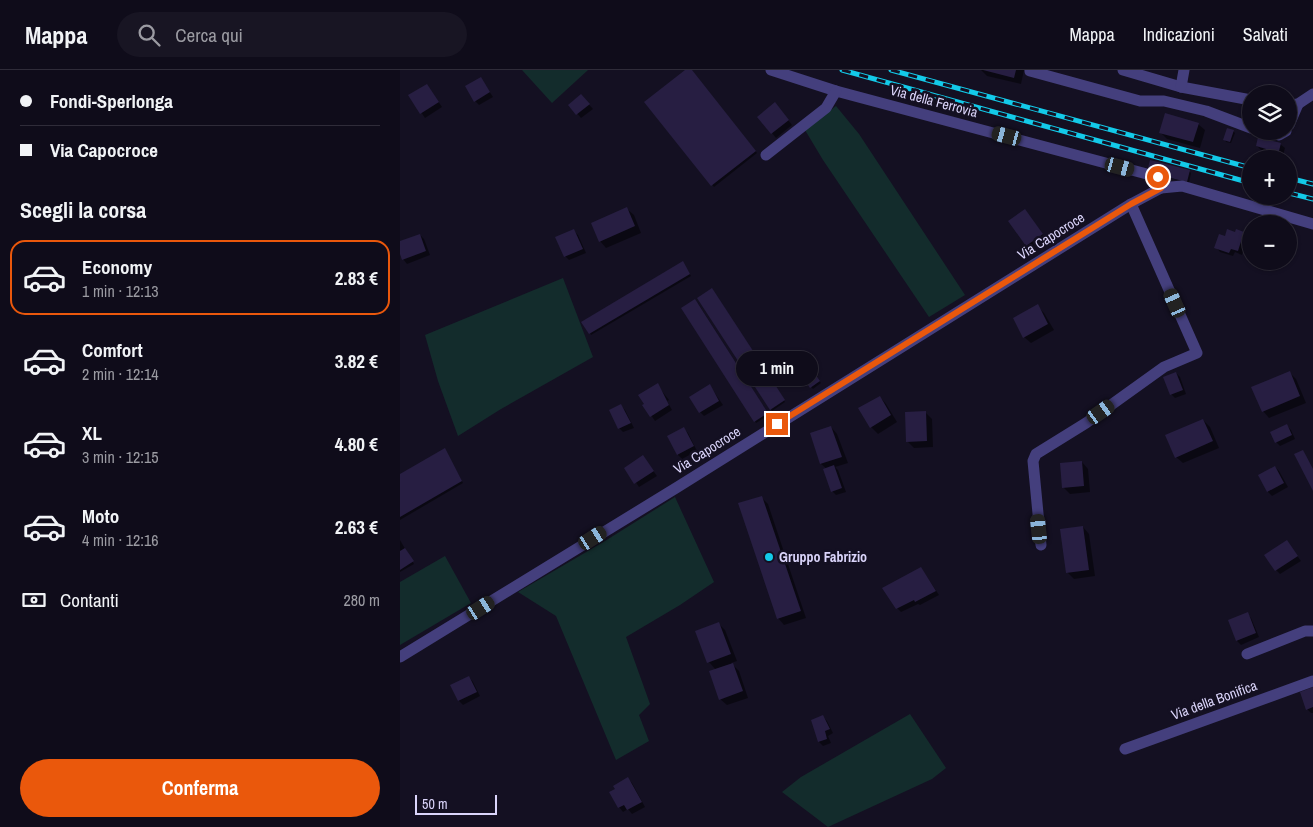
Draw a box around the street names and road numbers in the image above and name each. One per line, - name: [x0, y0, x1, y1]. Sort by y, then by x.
- street label: Via della Ferrovia: [888, 81, 980, 121]
- street label: Via Capocroce: [1014, 208, 1088, 264]
- street label: Via Capocroce: [670, 422, 744, 478]
- street label: Via della Bonifica: [1169, 676, 1260, 724]

